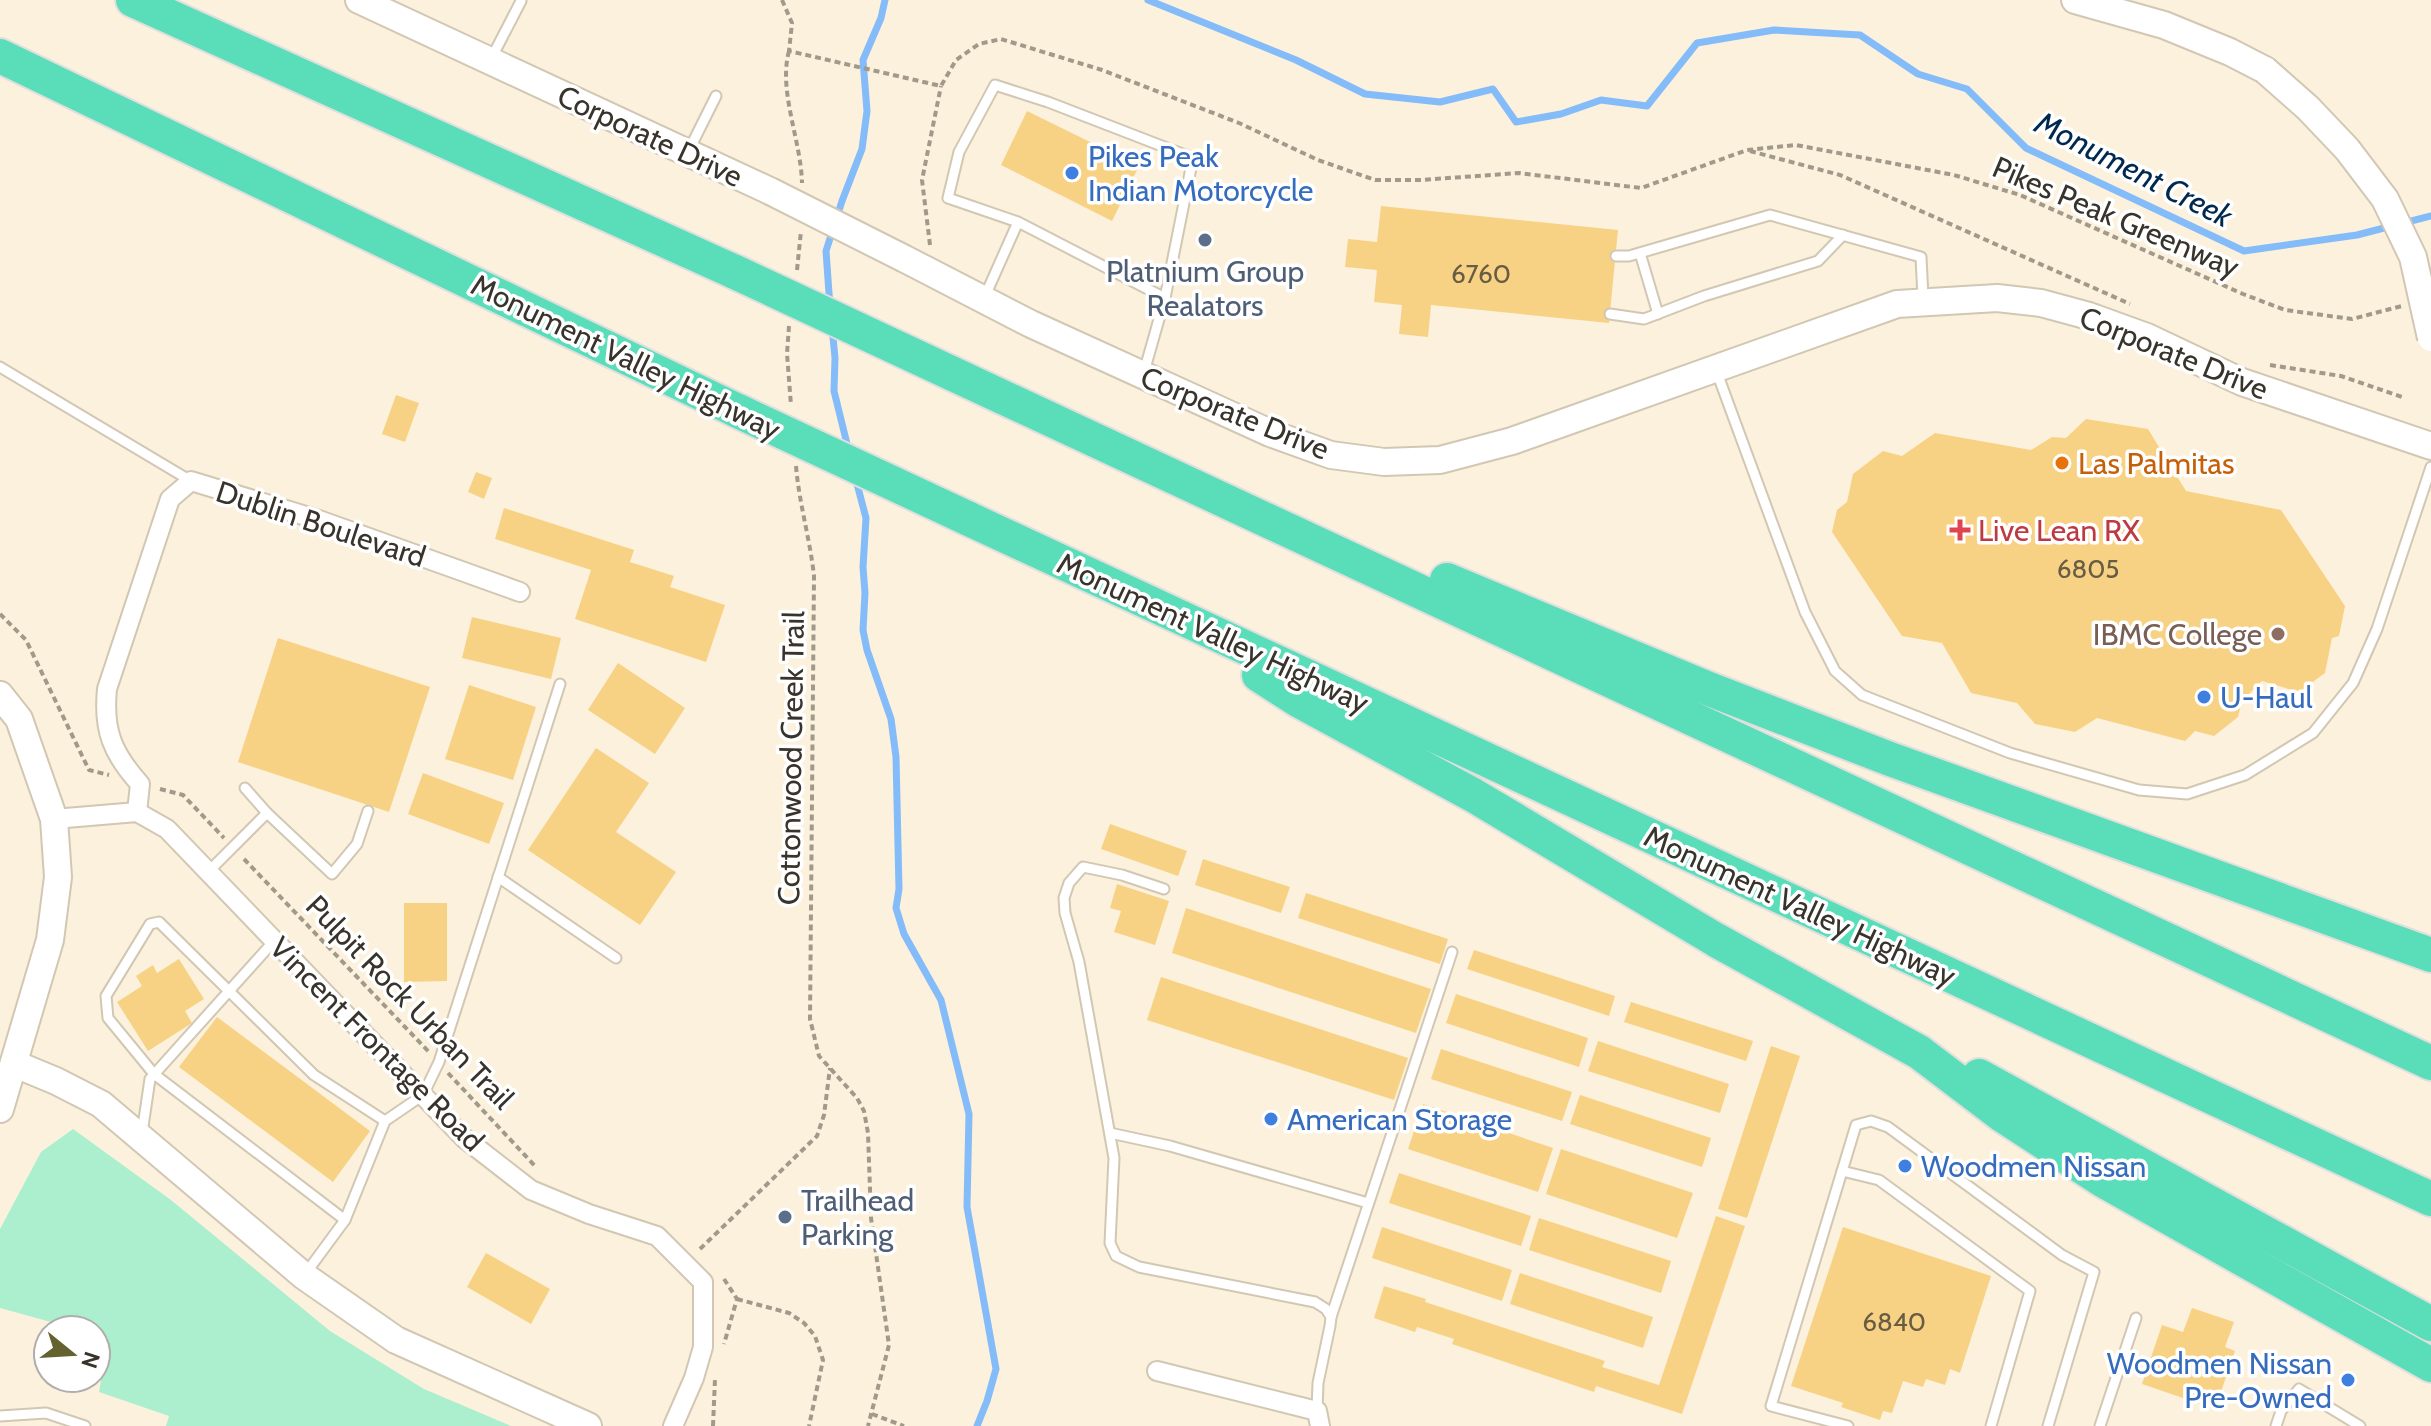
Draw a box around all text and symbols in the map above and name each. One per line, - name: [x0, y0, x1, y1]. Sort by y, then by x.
- street label: Corporate Drive: [552, 77, 748, 195]
- water label: Monument Creek: [2028, 102, 2240, 236]
- place label: Pikes Peak Indian Motorcycle: [1088, 138, 1313, 209]
- street label: Pikes Peak Greenway: [1987, 148, 2245, 286]
- marker: Pikes Peak Indian Motorcycle: [1063, 164, 1081, 182]
- marker: Platnium Group Realators: [1196, 231, 1214, 249]
- place label: Platnium Group Realators: [1106, 253, 1304, 324]
- house number: 6760: [1451, 258, 1511, 290]
- street label: Monument Valley Highway: [465, 266, 787, 448]
- street label: Corporate Drive: [2074, 298, 2274, 408]
- street label: Corporate Drive: [1135, 358, 1335, 468]
- place label: Las Palmitas: [2078, 445, 2234, 482]
- marker: Las Palmitas: [2053, 454, 2071, 472]
- street label: Dublin Boulevard: [212, 473, 430, 575]
- place label: Live Lean RX: [1978, 512, 2140, 549]
- marker: Live Lean RX: [1949, 519, 1971, 541]
- street label: Monument Valley Highway: [1051, 544, 1375, 722]
- house number: 6805: [2057, 553, 2119, 585]
- street label: Cottonwood Creek Trail: [770, 611, 812, 905]
- place label: IBMC College: [2093, 616, 2262, 653]
- marker: IBMC College: [2269, 625, 2287, 643]
- place label: U-Haul: [2220, 679, 2313, 716]
- marker: U-Haul: [2195, 688, 2213, 706]
- street label: Monument Valley Highway: [1638, 817, 1962, 995]
- street label: Pulpit Rock Urban Trail: [298, 887, 522, 1117]
- street label: Vincent Frontage Road: [262, 929, 492, 1159]
- place label: American Storage: [1287, 1101, 1512, 1138]
- marker: American Storage: [1262, 1110, 1280, 1128]
- place label: Woodmen Nissan: [1921, 1148, 2146, 1185]
- marker: Woodmen Nissan: [1896, 1157, 1914, 1175]
- place label: Trailhead Parking: [801, 1182, 914, 1253]
- marker: Trailhead Parking: [776, 1208, 794, 1226]
- house number: 6840: [1862, 1306, 1926, 1338]
- north arrow: [32, 1314, 112, 1394]
- place label: Woodmen Nissan Pre-Owned: [2107, 1345, 2332, 1416]
- text: N: [75, 1348, 106, 1372]
- marker: Woodmen Nissan Pre-Owned: [2339, 1371, 2357, 1389]

